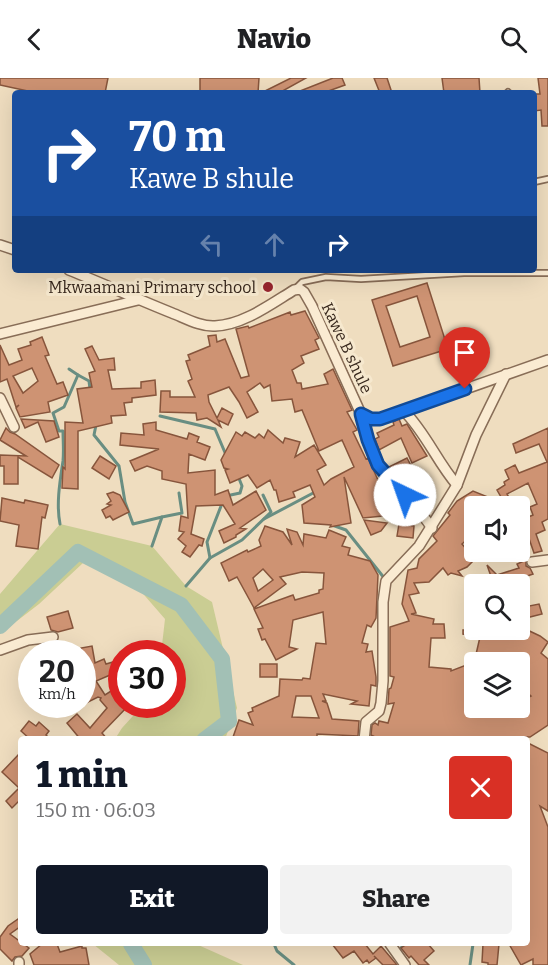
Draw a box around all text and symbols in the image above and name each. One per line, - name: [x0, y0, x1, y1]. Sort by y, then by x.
- icon: back: [18, 23, 51, 56]
- text: Navio: [237, 23, 311, 55]
- icon: search: [497, 23, 530, 56]
- text: 70 m: [129, 112, 225, 162]
- icon: right: [30, 114, 108, 192]
- text: Kawe B shule: [129, 163, 294, 195]
- icon: left: [195, 228, 228, 261]
- icon: ahead: [258, 228, 291, 261]
- icon: right: [321, 228, 354, 261]
- place label: Mkwaamani Primary school: [48, 278, 256, 297]
- marker: Mkwaamani Primary school: [261, 280, 275, 294]
- street label: Kawe B shule: [318, 300, 376, 396]
- pin: [439, 327, 490, 389]
- icon: arrive: [448, 336, 481, 369]
- position arrow: [373, 463, 437, 527]
- map controls: [464, 496, 530, 718]
- button: sound: [464, 496, 530, 562]
- button: search: [464, 574, 530, 640]
- speed limit sign: 30: [108, 640, 186, 718]
- button: layers: [464, 652, 530, 718]
- text: 20: [39, 654, 75, 690]
- text: km/h: [38, 685, 76, 703]
- text: 1 min: [36, 753, 128, 797]
- button: close: [449, 756, 512, 819]
- text: 150 m · 06:03: [36, 798, 156, 822]
- button: Exit: [36, 865, 268, 934]
- button: Share: [280, 865, 512, 934]

